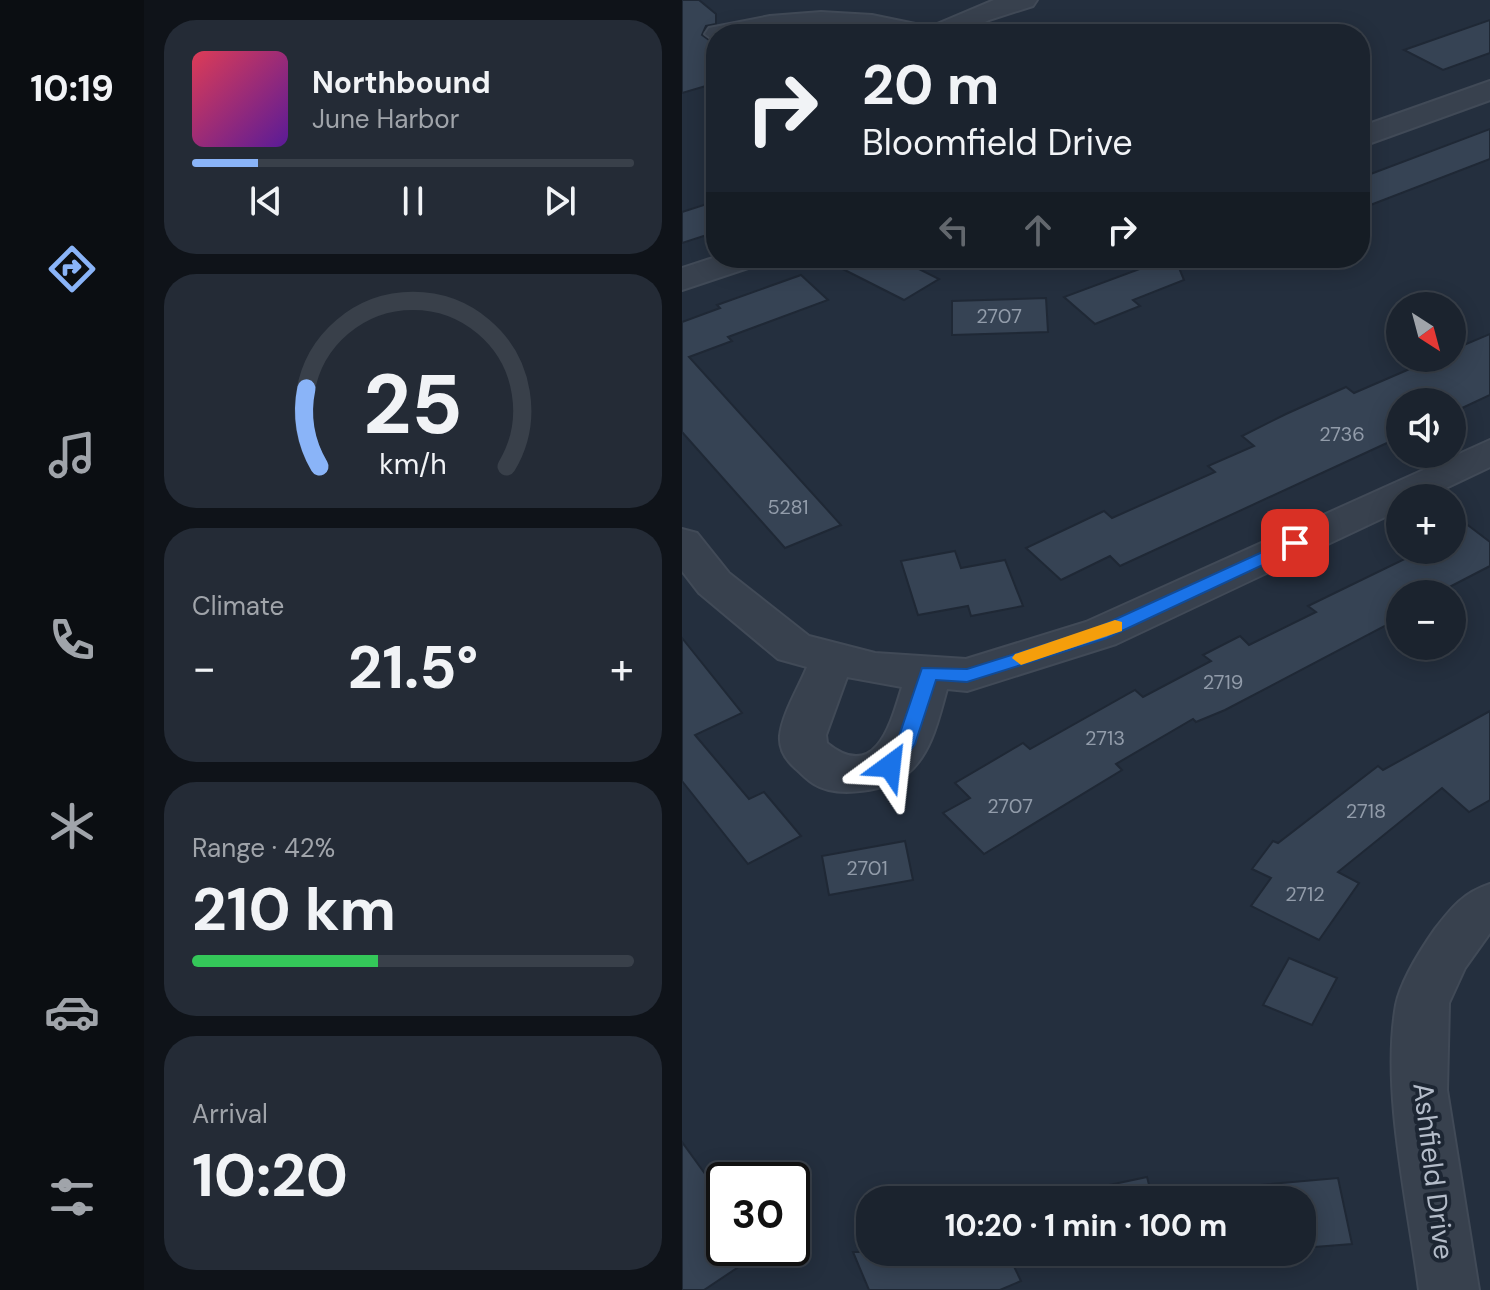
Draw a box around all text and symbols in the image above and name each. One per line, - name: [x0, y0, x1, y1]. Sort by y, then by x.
- text: 20 m: [862, 48, 999, 121]
- icon: right: [730, 56, 834, 160]
- text: Northbound: [312, 63, 491, 102]
- text: 10:19: [30, 65, 114, 112]
- text: June Harbor: [312, 102, 459, 136]
- text: Bloomfield Drive: [862, 119, 1133, 166]
- icon: previous: [244, 179, 288, 223]
- icon: pause: [391, 179, 435, 223]
- icon: next: [538, 179, 582, 223]
- icon: left: [932, 208, 976, 252]
- icon: ahead: [1016, 208, 1060, 252]
- icon: right: [1100, 208, 1144, 252]
- icon: directions: [44, 241, 100, 297]
- north arrow: [1386, 292, 1466, 372]
- map controls: [1386, 292, 1466, 660]
- house number: 2707: [976, 303, 1022, 329]
- text: 25: [363, 350, 463, 459]
- button: sound: [1386, 388, 1466, 468]
- house number: 2736: [1319, 421, 1365, 447]
- icon: music: [44, 427, 100, 483]
- text: km/h: [379, 446, 447, 483]
- button: +: [1386, 484, 1466, 564]
- house number: 5281: [767, 494, 809, 520]
- pin: [1261, 509, 1329, 577]
- icon: arrive: [1273, 521, 1317, 565]
- button: −: [1386, 580, 1466, 660]
- text: Climate: [192, 589, 284, 623]
- icon: phone: [44, 612, 100, 668]
- text: 21.5°: [348, 628, 478, 707]
- text: −: [192, 639, 216, 697]
- text: +: [610, 639, 634, 697]
- house number: 2719: [1203, 669, 1243, 695]
- position arrow: [848, 724, 932, 808]
- house number: 2713: [1085, 725, 1125, 751]
- house number: 2707: [987, 793, 1033, 819]
- icon: climate: [44, 798, 100, 854]
- house number: 2718: [1346, 798, 1386, 824]
- text: Range · 42%: [192, 831, 335, 865]
- house number: 2701: [846, 855, 888, 881]
- text: 210 km: [192, 870, 396, 949]
- house number: 2712: [1285, 881, 1325, 907]
- icon: car: [44, 984, 100, 1040]
- street label: Ashfield Drive: [1404, 1080, 1463, 1262]
- text: Arrival: [192, 1097, 268, 1131]
- text: 10:20: [192, 1136, 348, 1215]
- speed limit sign: 30: [706, 1162, 810, 1266]
- icon: filters: [44, 1169, 100, 1225]
- text: 10:20 · 1 min · 100 m: [945, 1206, 1227, 1245]

